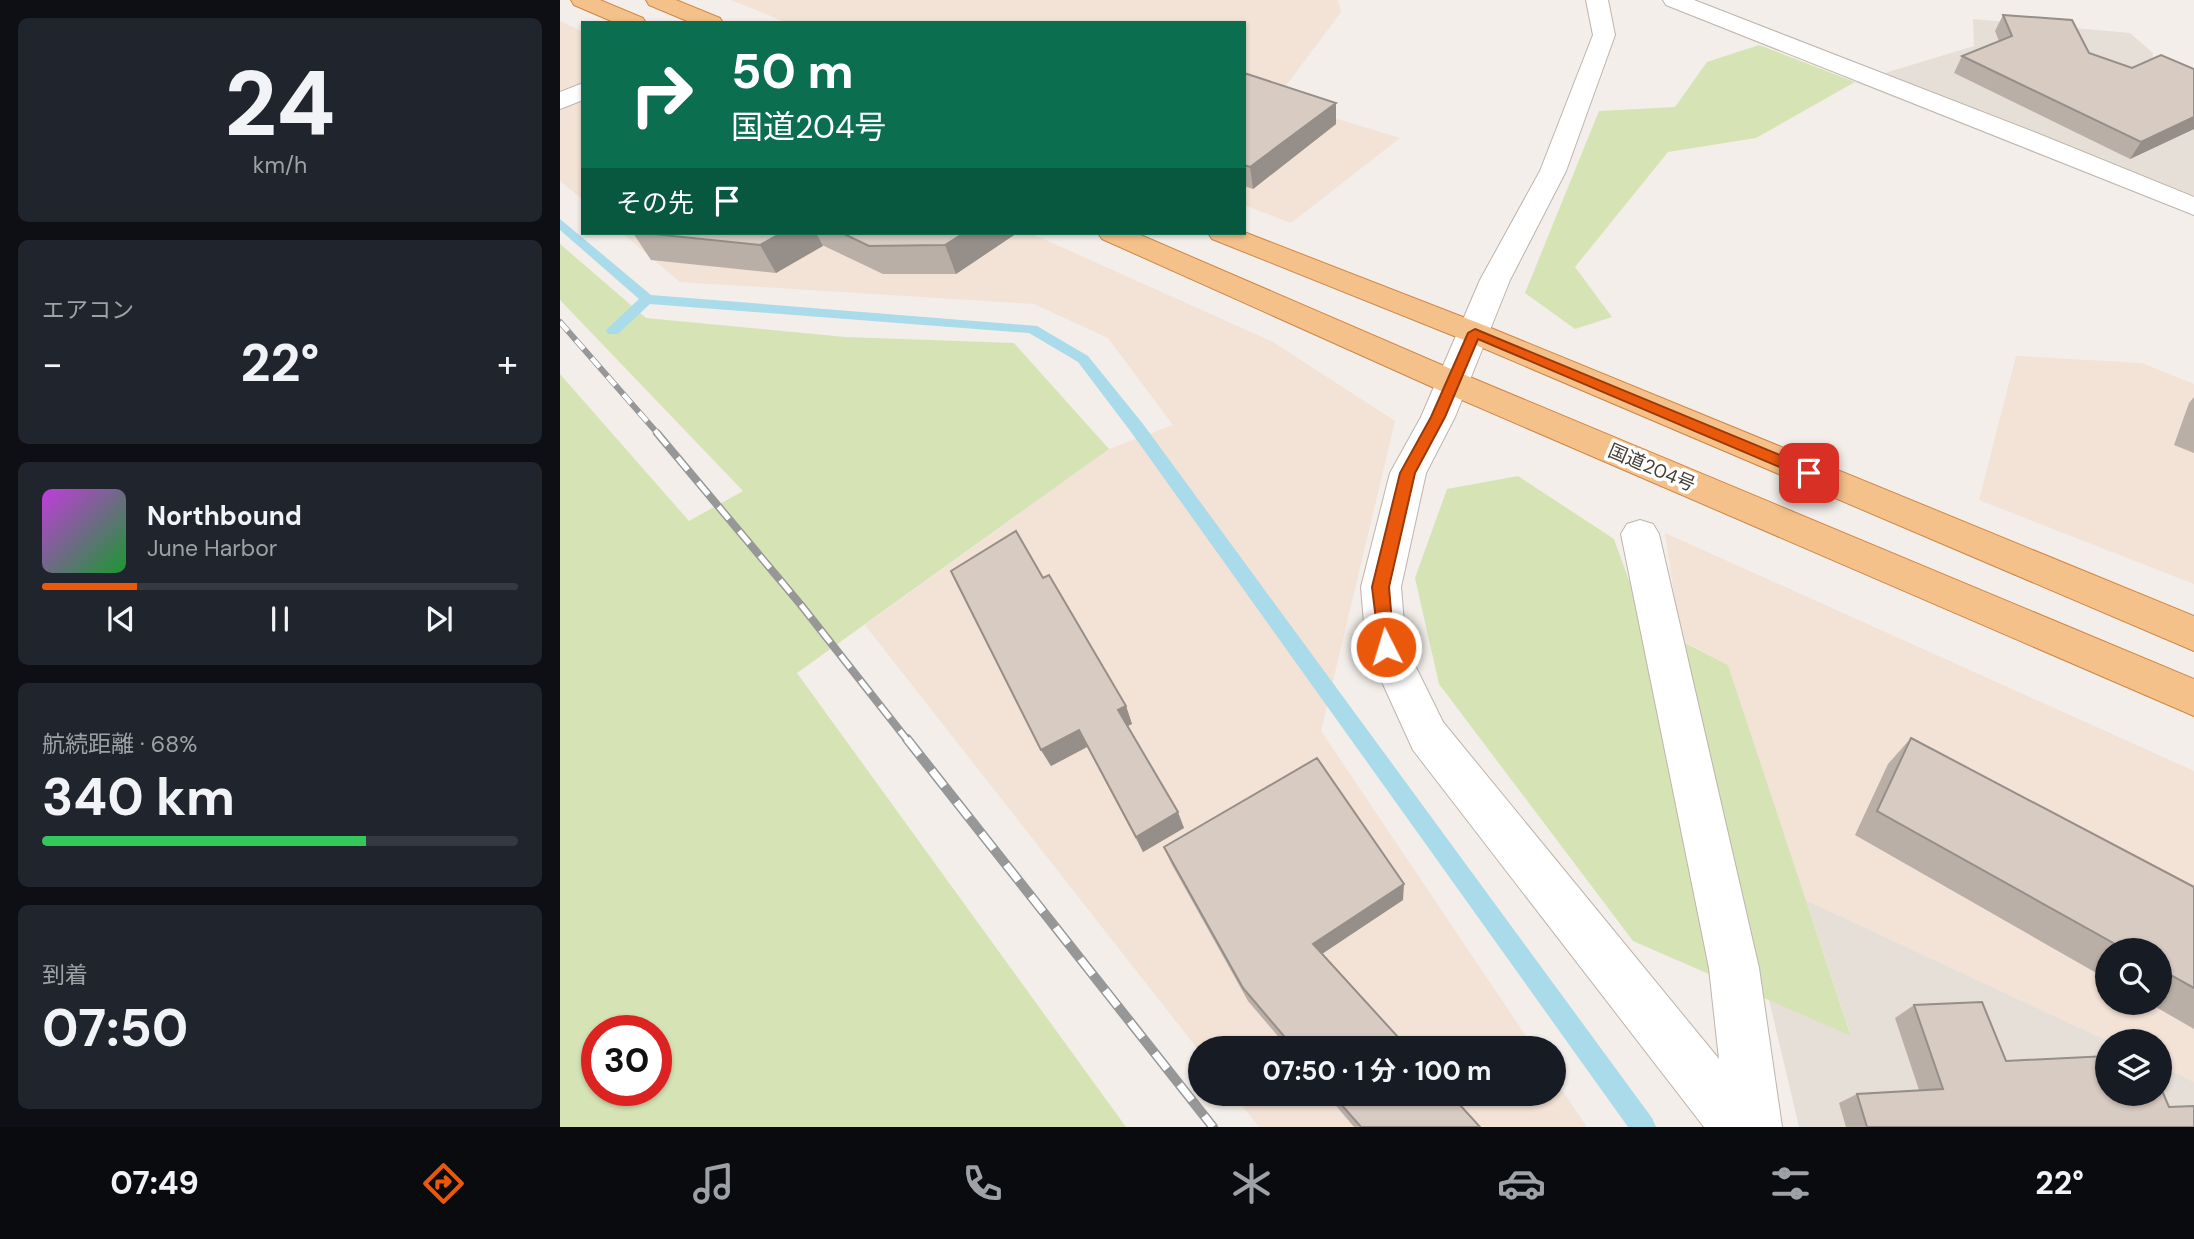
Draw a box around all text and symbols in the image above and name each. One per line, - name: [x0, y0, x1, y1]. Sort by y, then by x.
- text: 50 m: [731, 39, 854, 103]
- text: 24: [224, 45, 336, 163]
- icon: right: [616, 49, 707, 140]
- text: 国道204号: [731, 106, 886, 148]
- text: km/h: [253, 150, 307, 180]
- icon: arrive: [708, 182, 746, 220]
- text: その先: [616, 186, 694, 220]
- text: エアコン: [42, 295, 134, 325]
- text: 22°: [241, 329, 319, 397]
- text: −: [42, 339, 63, 389]
- text: +: [497, 339, 518, 389]
- street label: 国道204号: [1604, 438, 1699, 497]
- pin: [1779, 443, 1839, 503]
- icon: arrive: [1790, 454, 1828, 492]
- text: Northbound: [147, 499, 302, 533]
- text: June Harbor: [147, 533, 277, 563]
- icon: previous: [102, 600, 140, 638]
- icon: pause: [261, 600, 299, 638]
- icon: next: [420, 600, 458, 638]
- position arrow: [1349, 610, 1423, 684]
- text: 航続距離 · 68%: [42, 729, 197, 759]
- text: 340 km: [42, 763, 235, 831]
- map controls: [2095, 938, 2172, 1106]
- button: search: [2095, 938, 2172, 1015]
- text: 到着: [42, 960, 88, 990]
- text: 07:50: [42, 994, 188, 1062]
- speed limit sign: 30: [581, 1015, 672, 1106]
- button: layers: [2095, 1029, 2172, 1106]
- text: 07:50 · 1 分 · 100 m: [1263, 1054, 1491, 1088]
- icon: directions: [419, 1159, 468, 1208]
- icon: music: [689, 1159, 738, 1208]
- icon: phone: [958, 1159, 1007, 1208]
- icon: climate: [1227, 1159, 1276, 1208]
- icon: car: [1497, 1159, 1546, 1208]
- icon: filters: [1766, 1159, 1815, 1208]
- text: 07:49: [110, 1162, 199, 1204]
- text: 22°: [2035, 1162, 2084, 1204]

